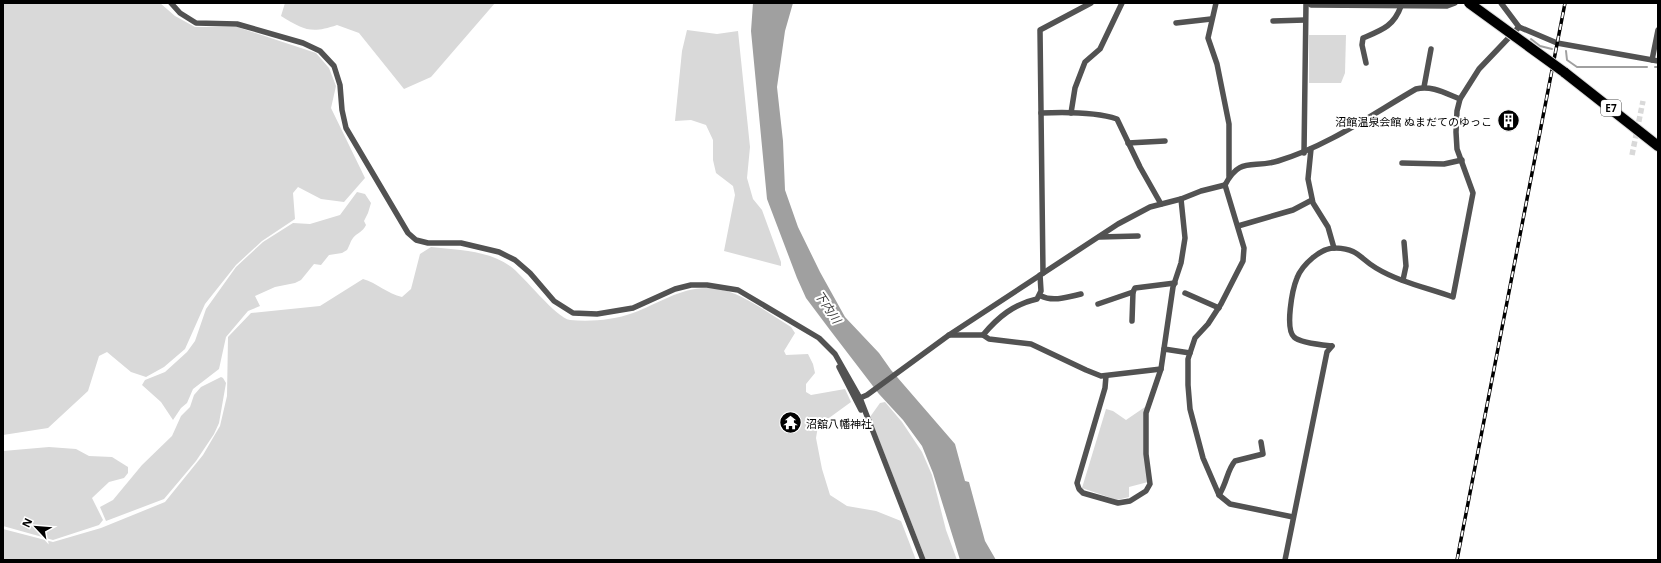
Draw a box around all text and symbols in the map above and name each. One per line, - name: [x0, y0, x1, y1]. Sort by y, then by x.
- road number: E7: [1601, 100, 1621, 116]
- building icon: 沼館温泉会館 ぬまだてのゆっこ: [1495, 108, 1521, 134]
- place label: 沼館温泉会館 ぬまだてのゆっこ: [1335, 114, 1492, 129]
- water label: 下内川: [811, 287, 846, 328]
- temple icon: 沼舘八幡神社: [778, 410, 804, 436]
- place label: 沼舘八幡神社: [806, 416, 872, 431]
- north arrow: [16, 507, 56, 547]
- text: N: [18, 515, 35, 530]

